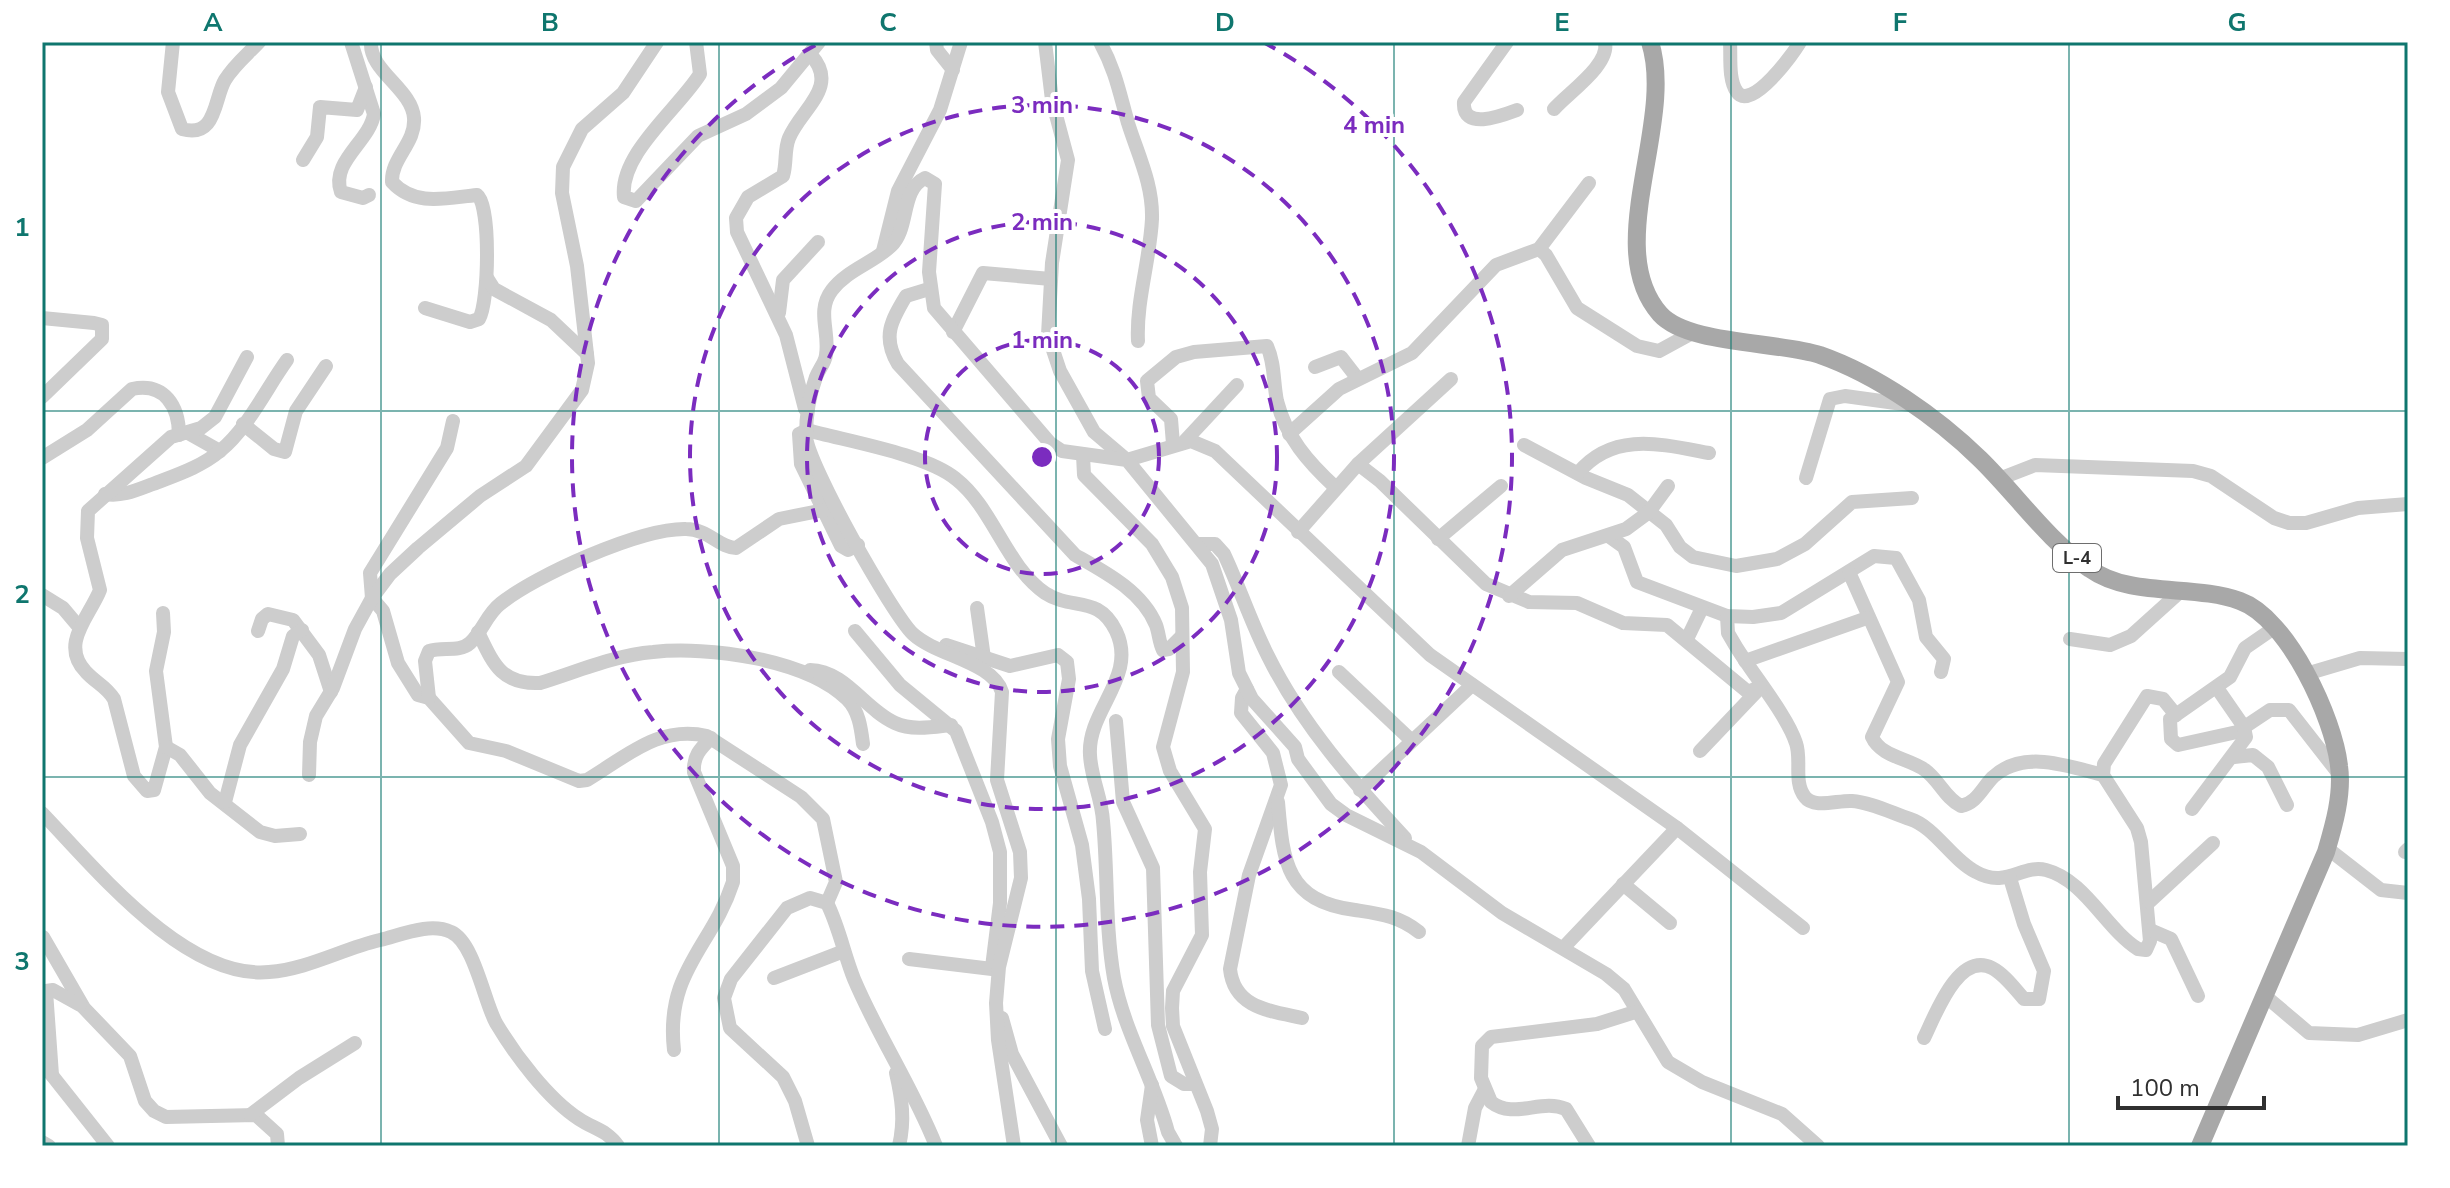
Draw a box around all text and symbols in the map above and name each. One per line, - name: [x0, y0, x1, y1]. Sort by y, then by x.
- text: A: [203, 5, 223, 40]
- text: B: [541, 5, 559, 40]
- text: C: [879, 5, 897, 40]
- text: D: [1215, 5, 1235, 40]
- text: E: [1554, 5, 1570, 40]
- text: F: [1893, 5, 1907, 40]
- text: G: [2227, 5, 2247, 40]
- text: 3 min: [1011, 89, 1073, 121]
- text: 4 min: [1343, 109, 1405, 141]
- text: 2 min: [1011, 206, 1073, 238]
- text: 1: [14, 210, 30, 245]
- text: 1 min: [1011, 324, 1073, 356]
- centre of rings: [1028, 443, 1056, 471]
- road number: L-4: [2053, 544, 2101, 572]
- text: 2: [14, 577, 30, 612]
- text: 3: [14, 944, 30, 979]
- scale bar: [2118, 1060, 2264, 1110]
- text: 100 m: [2130, 1072, 2200, 1104]

